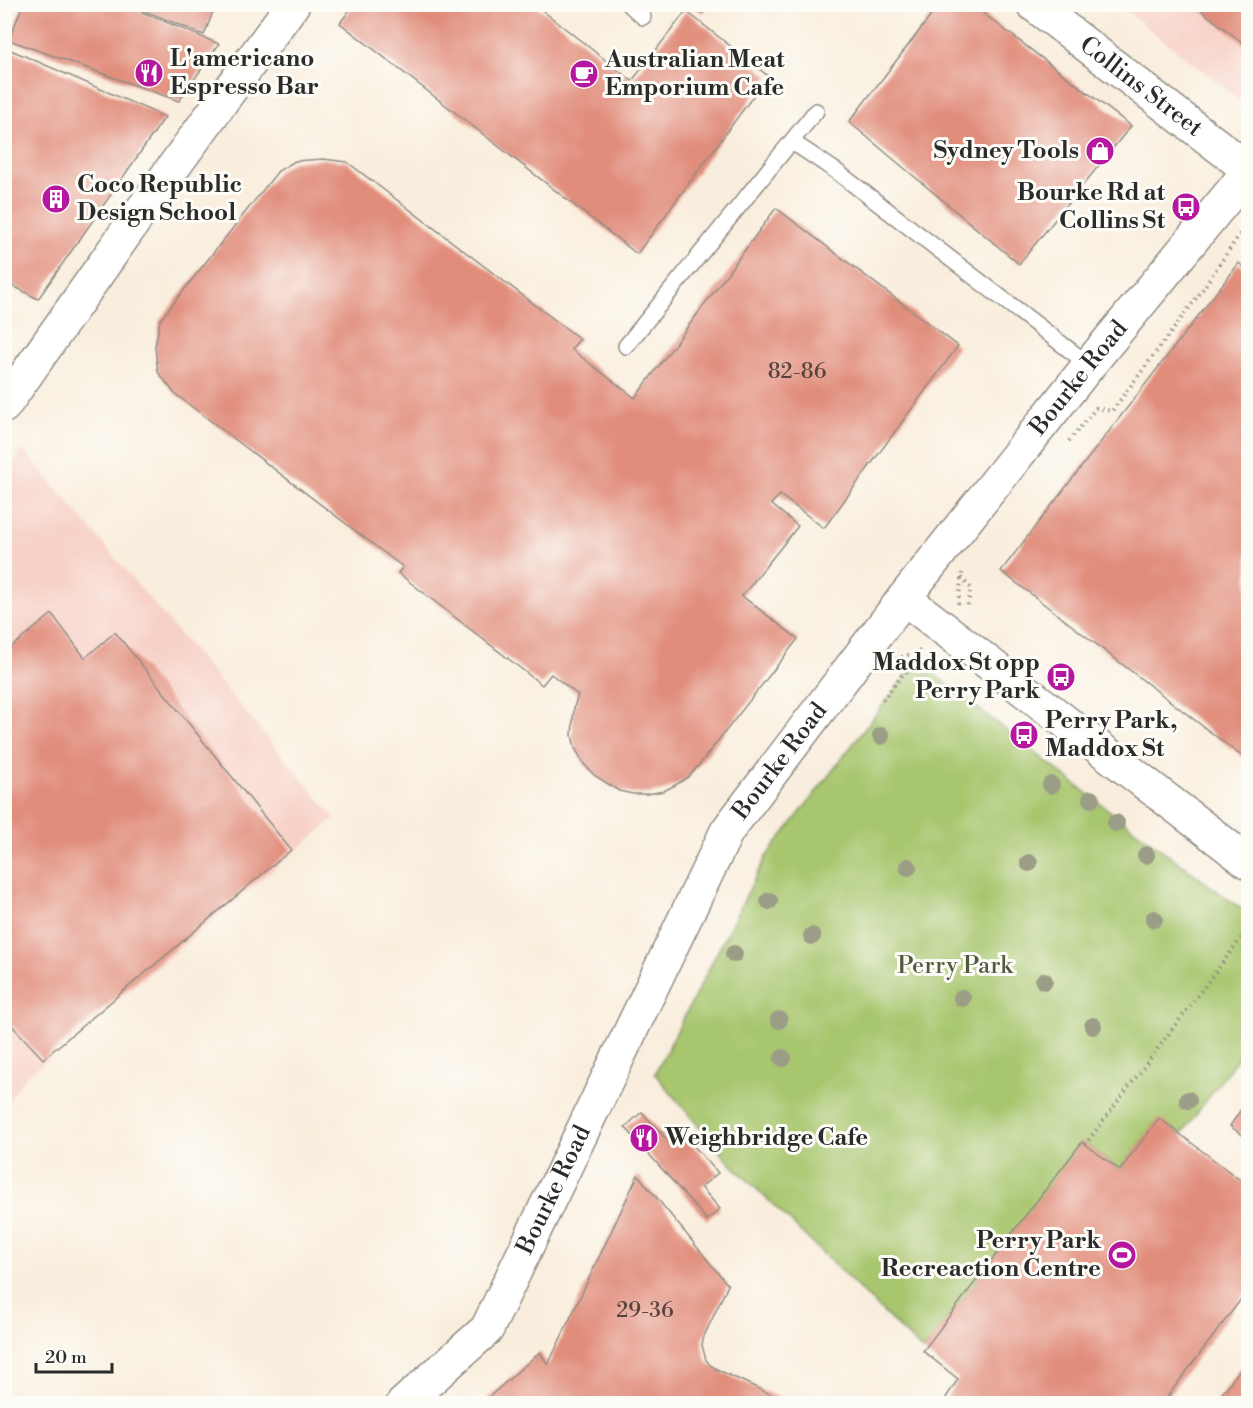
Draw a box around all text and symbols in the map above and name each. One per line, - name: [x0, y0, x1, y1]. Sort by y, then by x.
- street label: Collins Street: [1073, 30, 1209, 144]
- place label: L'americano Espresso Bar: [170, 44, 319, 102]
- place label: Australian Meat Emporium Cafe: [604, 45, 785, 103]
- restaurant icon: L'americano Espresso Bar: [133, 57, 165, 89]
- cafe icon: Australian Meat Emporium Cafe: [568, 58, 600, 90]
- shop icon: Sydney Tools: [1084, 135, 1116, 167]
- place label: Sydney Tools: [933, 136, 1079, 166]
- place label: Coco Republic Design School: [77, 170, 242, 228]
- place label: Bourke Rd at Collins St: [1017, 178, 1166, 236]
- building icon: Coco Republic Design School: [40, 183, 72, 215]
- bus stop icon: Bourke Rd at Collins St: [1170, 191, 1202, 223]
- street label: Bourke Road: [1023, 314, 1135, 443]
- house number: 82-86: [768, 359, 827, 385]
- place label: Maddox St opp Perry Park: [872, 648, 1041, 706]
- bus stop icon: Maddox St opp Perry Park: [1045, 661, 1077, 693]
- street label: Bourke Road: [725, 696, 834, 827]
- place label: Perry Park, Maddox St: [1045, 706, 1178, 764]
- bus stop icon: Perry Park, Maddox St: [1008, 719, 1040, 751]
- park label: Perry Park: [897, 951, 1014, 981]
- street label: Bourke Road: [510, 1120, 598, 1260]
- restaurant icon: Weighbridge Cafe: [628, 1122, 660, 1154]
- place label: Weighbridge Cafe: [664, 1123, 868, 1153]
- place label: Perry Park Recreaction Centre: [881, 1226, 1102, 1284]
- sports icon: Perry Park Recreaction Centre: [1106, 1239, 1138, 1271]
- house number: 29-36: [616, 1298, 674, 1324]
- scale bar: [36, 1336, 112, 1374]
- text: 20 m: [45, 1346, 87, 1369]

